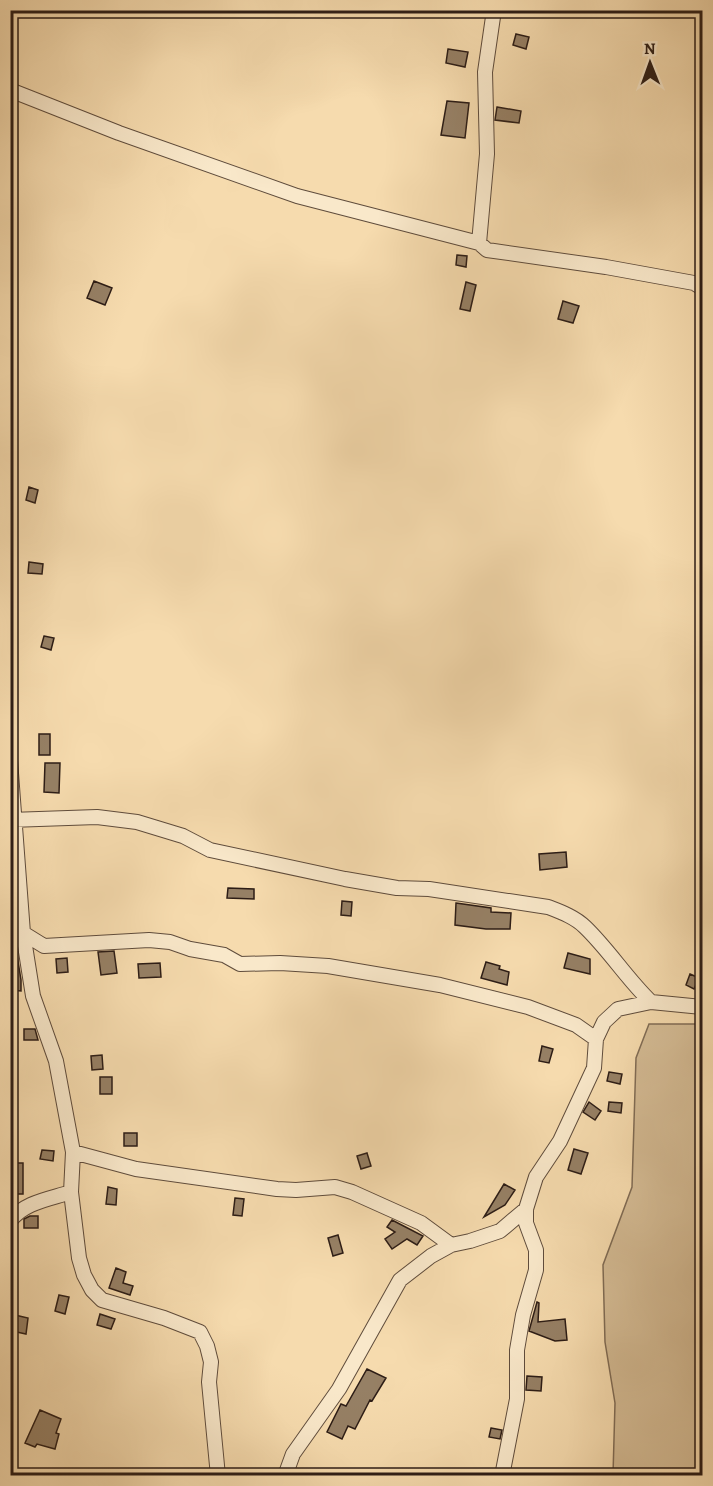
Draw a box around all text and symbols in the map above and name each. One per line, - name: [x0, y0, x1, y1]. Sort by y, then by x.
- north arrow: [620, 33, 680, 93]
- text: N: [644, 38, 656, 60]

